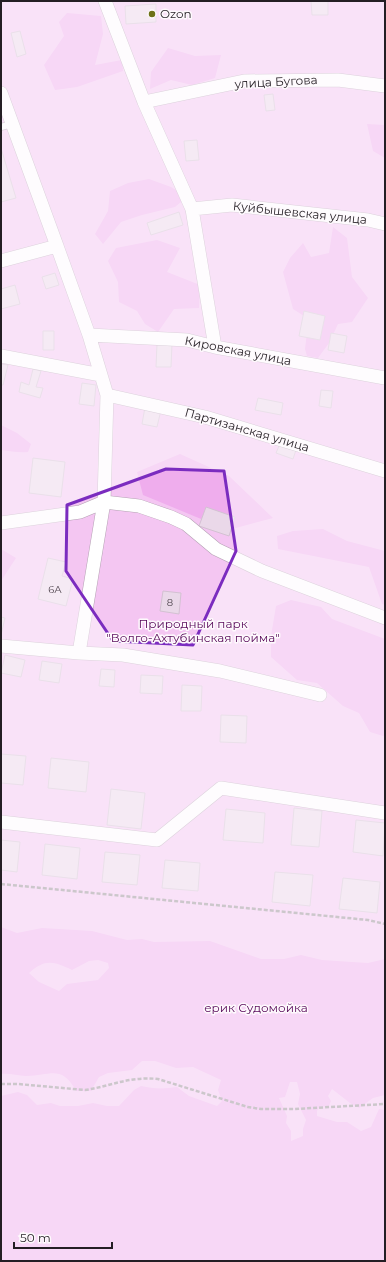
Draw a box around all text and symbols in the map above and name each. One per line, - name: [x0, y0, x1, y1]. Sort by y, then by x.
- place label: Ozon: [160, 6, 192, 21]
- marker: Ozon: [147, 9, 157, 19]
- street label: улица Бугова: [233, 72, 318, 91]
- street label: Куйбышевская улица: [232, 198, 368, 227]
- street label: Кировская улица: [184, 333, 293, 368]
- street label: Партизанская улица: [183, 405, 311, 454]
- house number: 6А: [48, 583, 62, 596]
- house number: 8: [167, 596, 173, 609]
- park label: Природный парк "Волго-Ахтубинская пойма": [106, 616, 280, 645]
- park label: ерик Судомойка: [204, 1000, 308, 1015]
- scale bar: [14, 1224, 112, 1250]
- text: 50 m: [20, 1230, 51, 1245]

